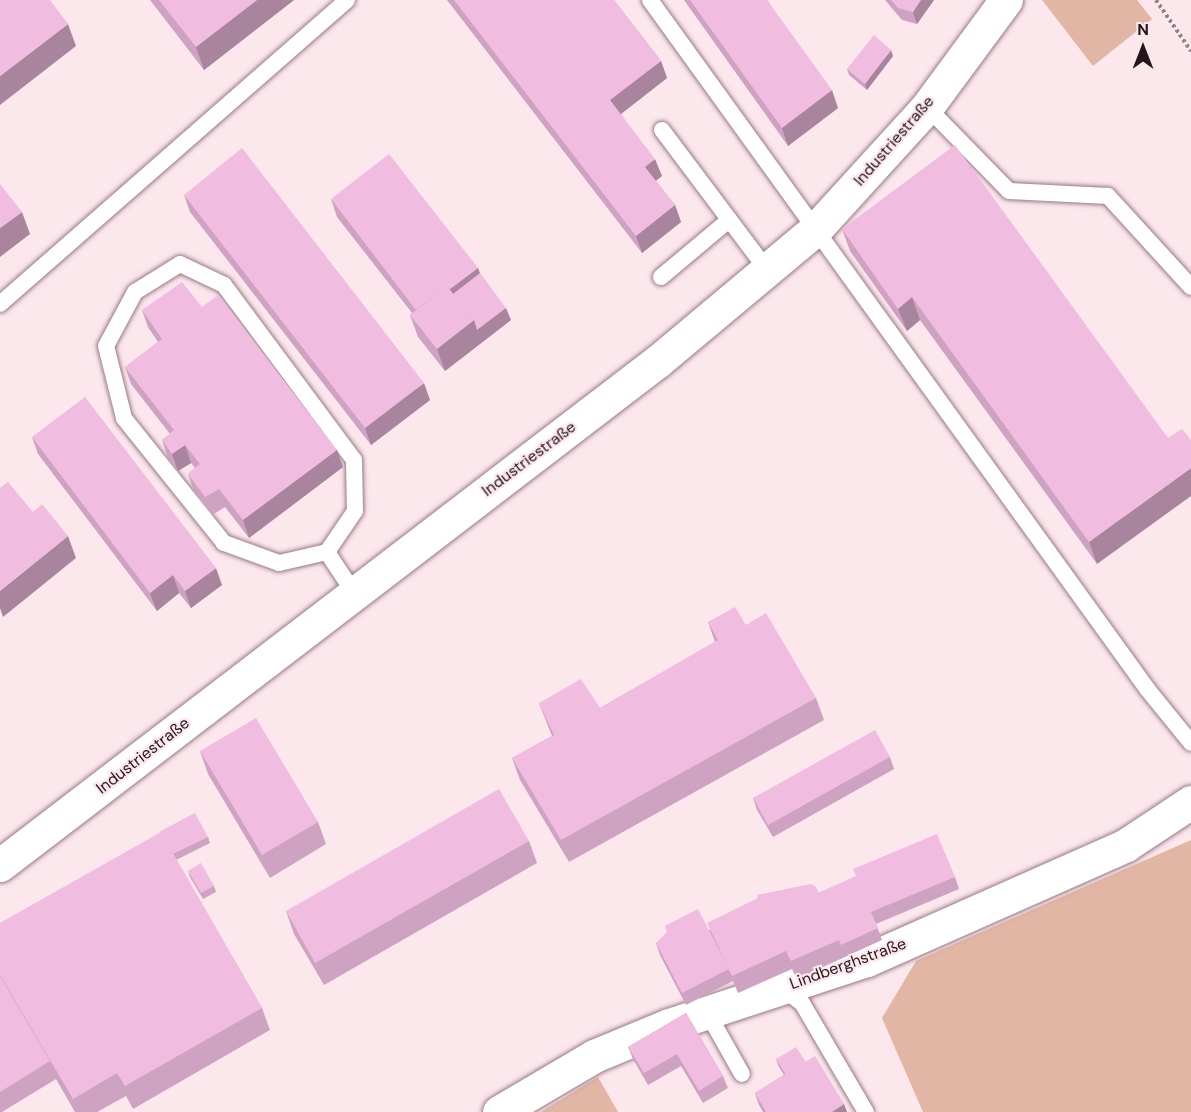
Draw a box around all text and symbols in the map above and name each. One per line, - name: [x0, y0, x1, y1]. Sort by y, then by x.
- north arrow: [1113, 18, 1173, 78]
- text: N: [1137, 19, 1149, 40]
- street label: Industriestraße: [850, 92, 938, 190]
- street label: Industriestraße: [478, 417, 580, 501]
- street label: Industriestraße: [93, 714, 193, 798]
- street label: Lindberghstraße: [787, 934, 909, 994]

